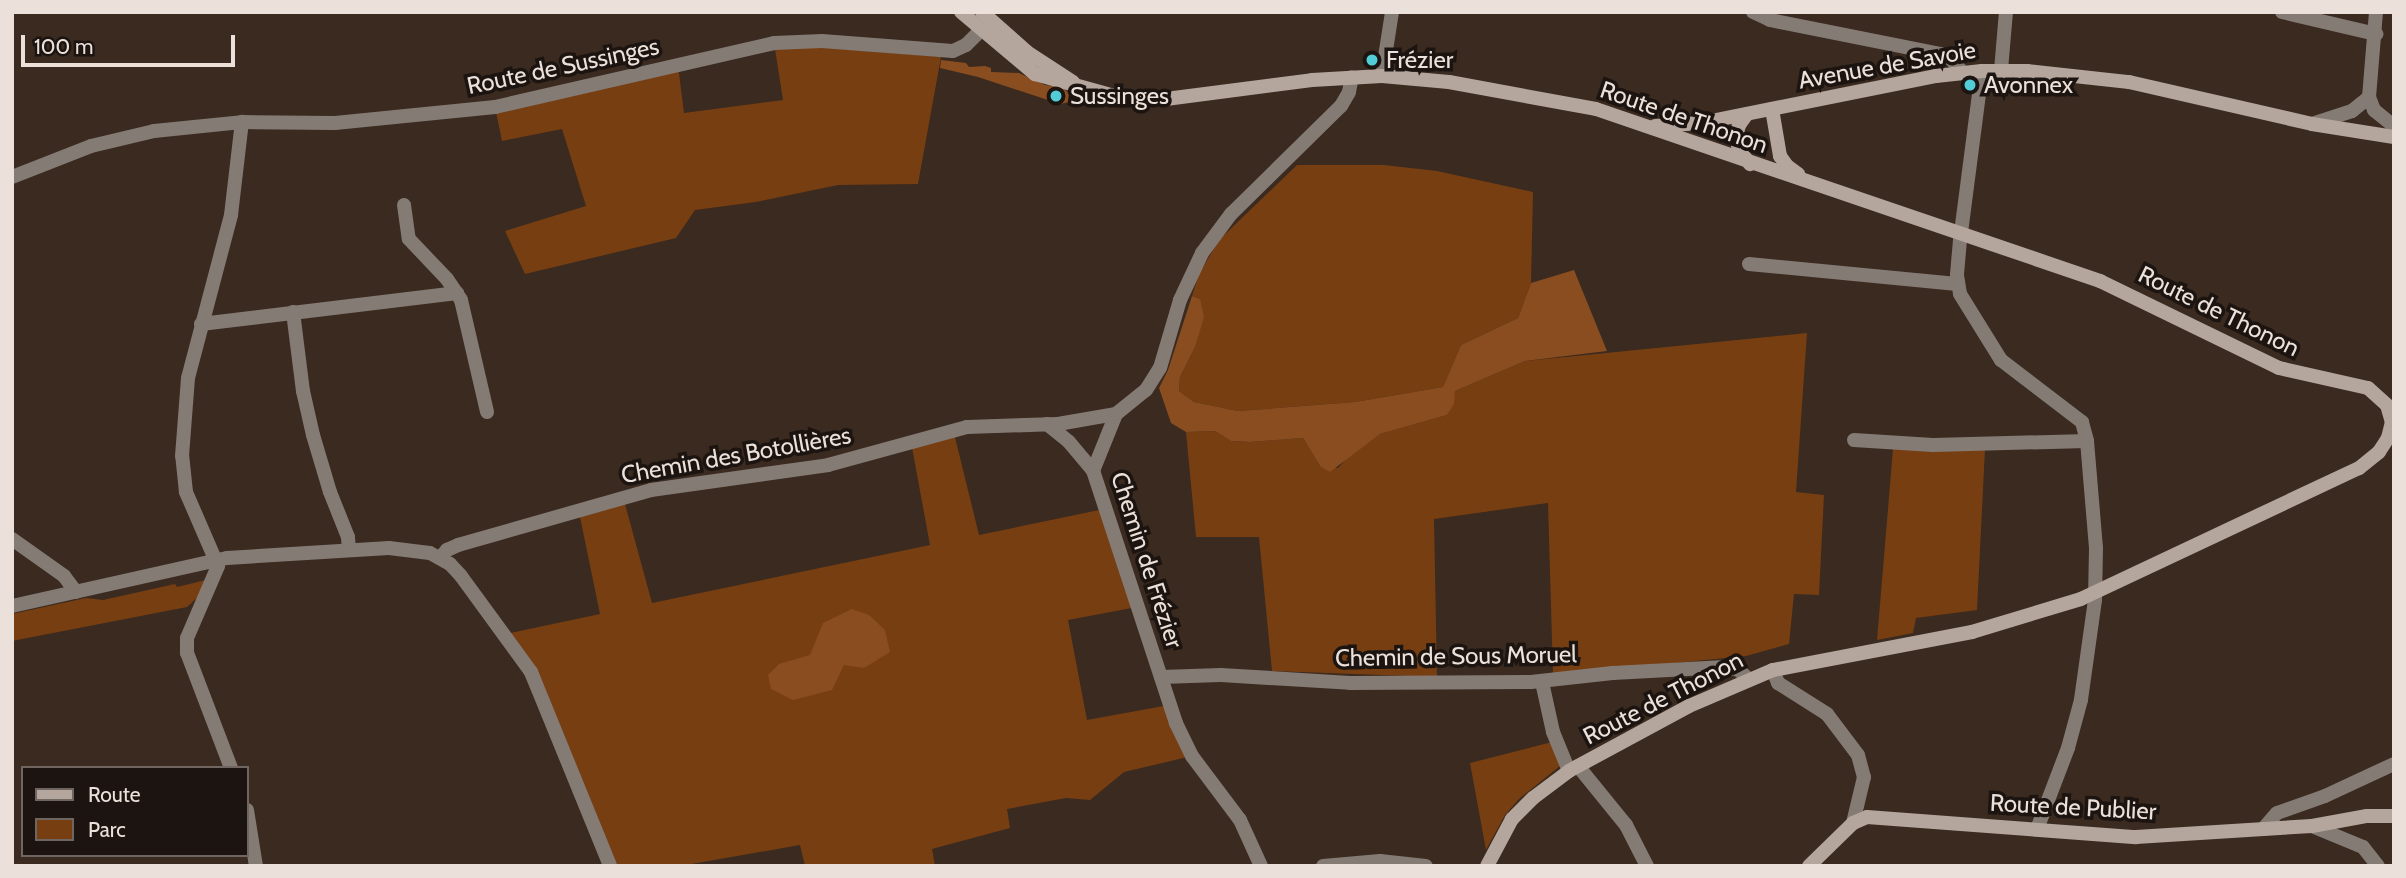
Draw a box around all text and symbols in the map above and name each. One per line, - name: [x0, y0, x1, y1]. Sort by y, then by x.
- scale bar: [24, 21, 238, 65]
- street label: Route de Sussinges: [464, 32, 662, 100]
- text: 100 m: [34, 34, 93, 59]
- street label: Avenue de Savoie: [1796, 35, 1978, 95]
- place label: Frézier: [1386, 46, 1453, 74]
- marker: Frézier: [1364, 52, 1380, 68]
- place label: Avonnex: [1984, 71, 2073, 99]
- street label: Route de Thonon: [1596, 75, 1772, 159]
- marker: Avonnex: [1962, 77, 1978, 93]
- place label: Sussinges: [1070, 82, 1169, 110]
- marker: Sussinges: [1048, 88, 1064, 104]
- street label: Route de Thonon: [2134, 260, 2304, 362]
- street label: Chemin des Botollières: [619, 421, 853, 489]
- street label: Chemin de Frézier: [1105, 468, 1189, 652]
- street label: Chemin de Sous Moruel: [1335, 639, 1577, 673]
- street label: Route de Thonon: [1578, 645, 1748, 751]
- legend: [21, 766, 248, 857]
- text: Route: [88, 782, 141, 807]
- street label: Route de Publier: [1989, 788, 2157, 826]
- text: Parc: [88, 817, 126, 842]

